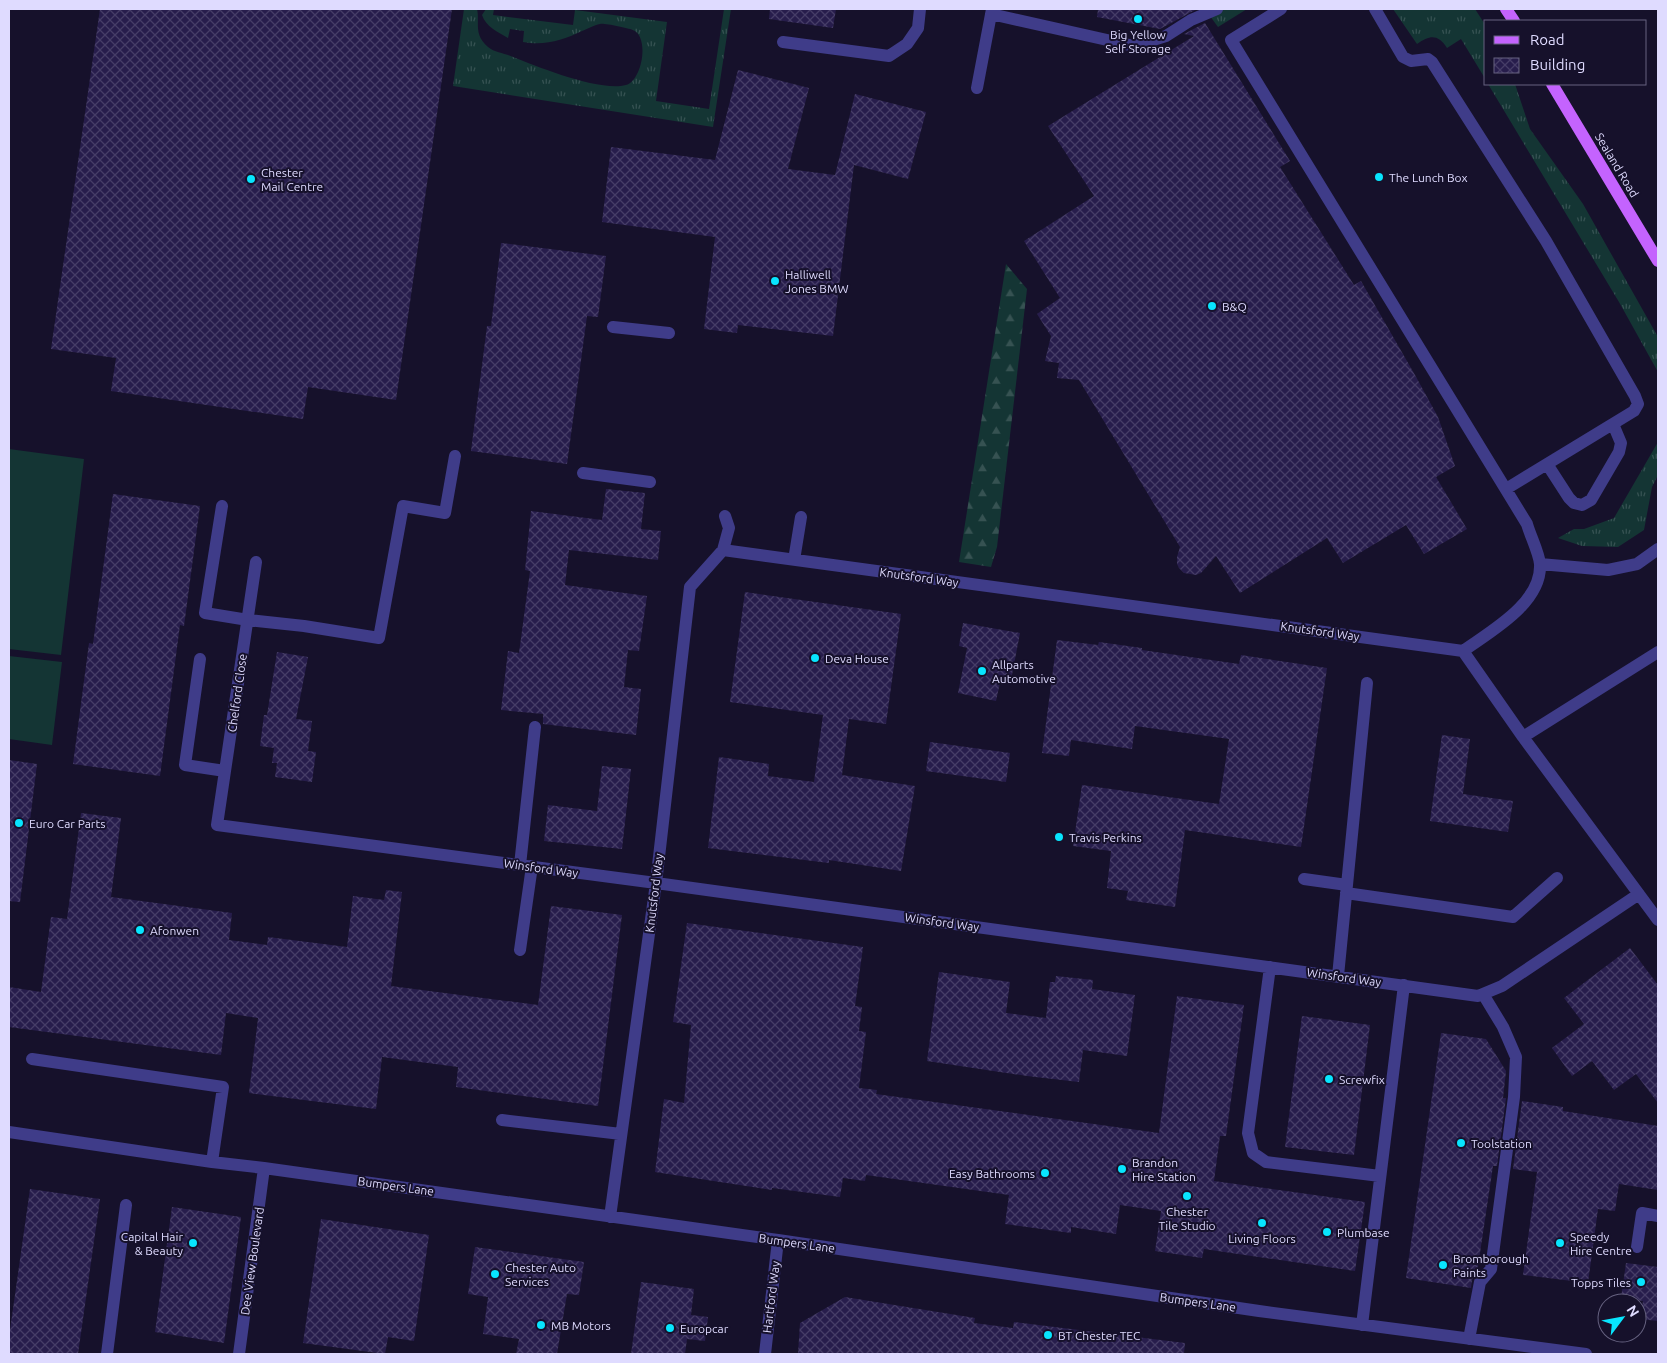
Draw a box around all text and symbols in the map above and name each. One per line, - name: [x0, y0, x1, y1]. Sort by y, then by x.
- marker: Big Yellow Self Storage: [1132, 13, 1144, 25]
- legend: [1484, 20, 1647, 85]
- place label: Big Yellow Self Storage: [1105, 28, 1171, 55]
- text: Road: [1530, 31, 1565, 48]
- text: Building: [1530, 56, 1585, 73]
- street label: Sealand Road: [1593, 130, 1641, 200]
- place label: Chester Mail Centre: [261, 166, 323, 193]
- marker: The Lunch Box: [1373, 171, 1385, 183]
- place label: The Lunch Box: [1389, 171, 1467, 184]
- marker: Chester Mail Centre: [245, 173, 257, 185]
- place label: Halliwell Jones BMW: [785, 268, 849, 295]
- marker: Halliwell Jones BMW: [769, 275, 781, 287]
- marker: B&Q: [1206, 300, 1218, 312]
- place label: B&Q: [1222, 300, 1247, 313]
- street label: Knutsford Way: [879, 565, 960, 589]
- street label: Knutsford Way: [1280, 619, 1361, 643]
- marker: Deva House: [809, 652, 821, 664]
- place label: Deva House: [825, 652, 889, 665]
- street label: Chelford Close: [225, 653, 249, 733]
- place label: Allparts Automotive: [992, 658, 1056, 685]
- marker: Allparts Automotive: [976, 665, 988, 677]
- marker: Euro Car Parts: [13, 817, 25, 829]
- place label: Euro Car Parts: [29, 817, 105, 830]
- marker: Travis Perkins: [1053, 831, 1065, 843]
- place label: Travis Perkins: [1069, 831, 1142, 844]
- street label: Knutsford Way: [643, 852, 665, 933]
- street label: Winsford Way: [503, 856, 579, 880]
- street label: Winsford Way: [904, 910, 980, 934]
- marker: Afonwen: [134, 924, 146, 936]
- place label: Afonwen: [150, 924, 199, 937]
- street label: Winsford Way: [1306, 965, 1382, 989]
- marker: Screwfix: [1323, 1073, 1335, 1085]
- place label: Screwfix: [1339, 1073, 1385, 1086]
- marker: Toolstation: [1455, 1137, 1467, 1149]
- place label: Toolstation: [1471, 1137, 1532, 1150]
- place label: Brandon Hire Station: [1132, 1156, 1196, 1183]
- marker: Brandon Hire Station: [1116, 1163, 1128, 1175]
- place label: Easy Bathrooms: [949, 1167, 1035, 1180]
- marker: Easy Bathrooms: [1039, 1167, 1051, 1179]
- street label: Bumpers Lane: [357, 1174, 435, 1198]
- marker: Chester Tile Studio: [1181, 1190, 1193, 1202]
- place label: Chester Tile Studio: [1158, 1205, 1216, 1232]
- street label: Dee View Boulevard: [238, 1206, 266, 1316]
- marker: Living Floors: [1256, 1217, 1268, 1229]
- marker: Plumbase: [1321, 1226, 1333, 1238]
- place label: Plumbase: [1337, 1226, 1390, 1239]
- place label: Capital Hair & Beauty: [121, 1230, 183, 1257]
- place label: Speedy Hire Centre: [1570, 1230, 1632, 1257]
- street label: Bumpers Lane: [758, 1231, 836, 1255]
- place label: Living Floors: [1228, 1232, 1296, 1245]
- marker: Capital Hair & Beauty: [187, 1237, 199, 1249]
- marker: Speedy Hire Centre: [1554, 1237, 1566, 1249]
- place label: Bromborough Paints: [1453, 1252, 1529, 1279]
- marker: Bromborough Paints: [1437, 1259, 1449, 1271]
- street label: Hartford Way: [760, 1260, 782, 1334]
- place label: Chester Auto Services: [505, 1261, 576, 1288]
- marker: Chester Auto Services: [489, 1268, 501, 1280]
- place label: Topps Tiles: [1571, 1276, 1631, 1289]
- marker: Topps Tiles: [1635, 1276, 1647, 1288]
- street label: Bumpers Lane: [1159, 1290, 1237, 1314]
- north arrow: [1597, 1293, 1647, 1343]
- text: N: [1623, 1302, 1643, 1320]
- marker: MB Motors: [535, 1319, 547, 1331]
- place label: MB Motors: [551, 1319, 611, 1332]
- marker: Europcar: [664, 1322, 676, 1334]
- place label: Europcar: [680, 1322, 729, 1335]
- marker: BT Chester TEC: [1042, 1329, 1054, 1341]
- place label: BT Chester TEC: [1058, 1329, 1141, 1342]

